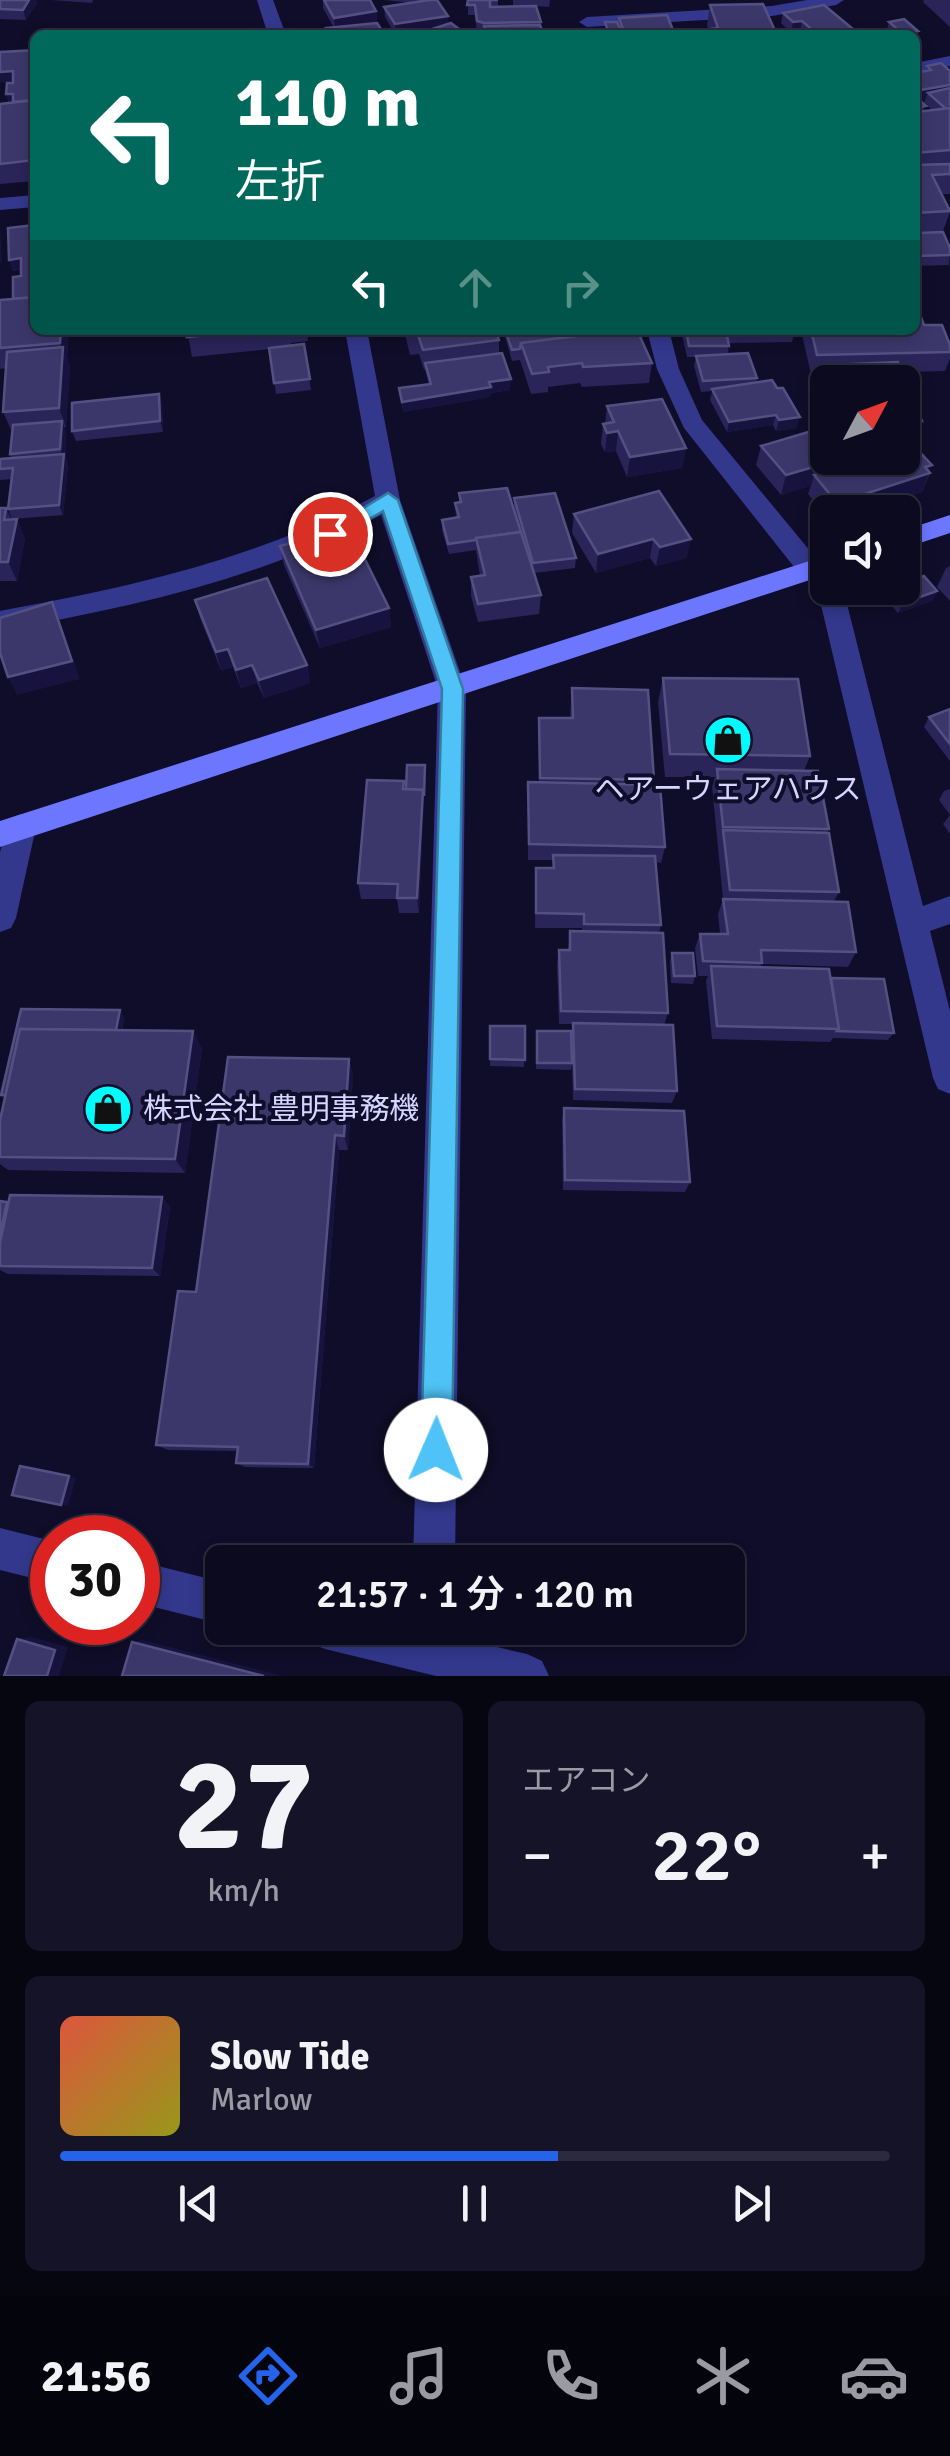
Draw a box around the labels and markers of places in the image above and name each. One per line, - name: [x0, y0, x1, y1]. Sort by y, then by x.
- pin: [288, 492, 373, 577]
- shop icon: ヘアーウェアハウス: [702, 714, 754, 766]
- place label: ヘアーウェアハウス: [595, 771, 862, 808]
- shop icon: 株式会社 豊明事務機: [82, 1083, 134, 1135]
- place label: 株式会社 豊明事務機: [143, 1091, 420, 1128]

